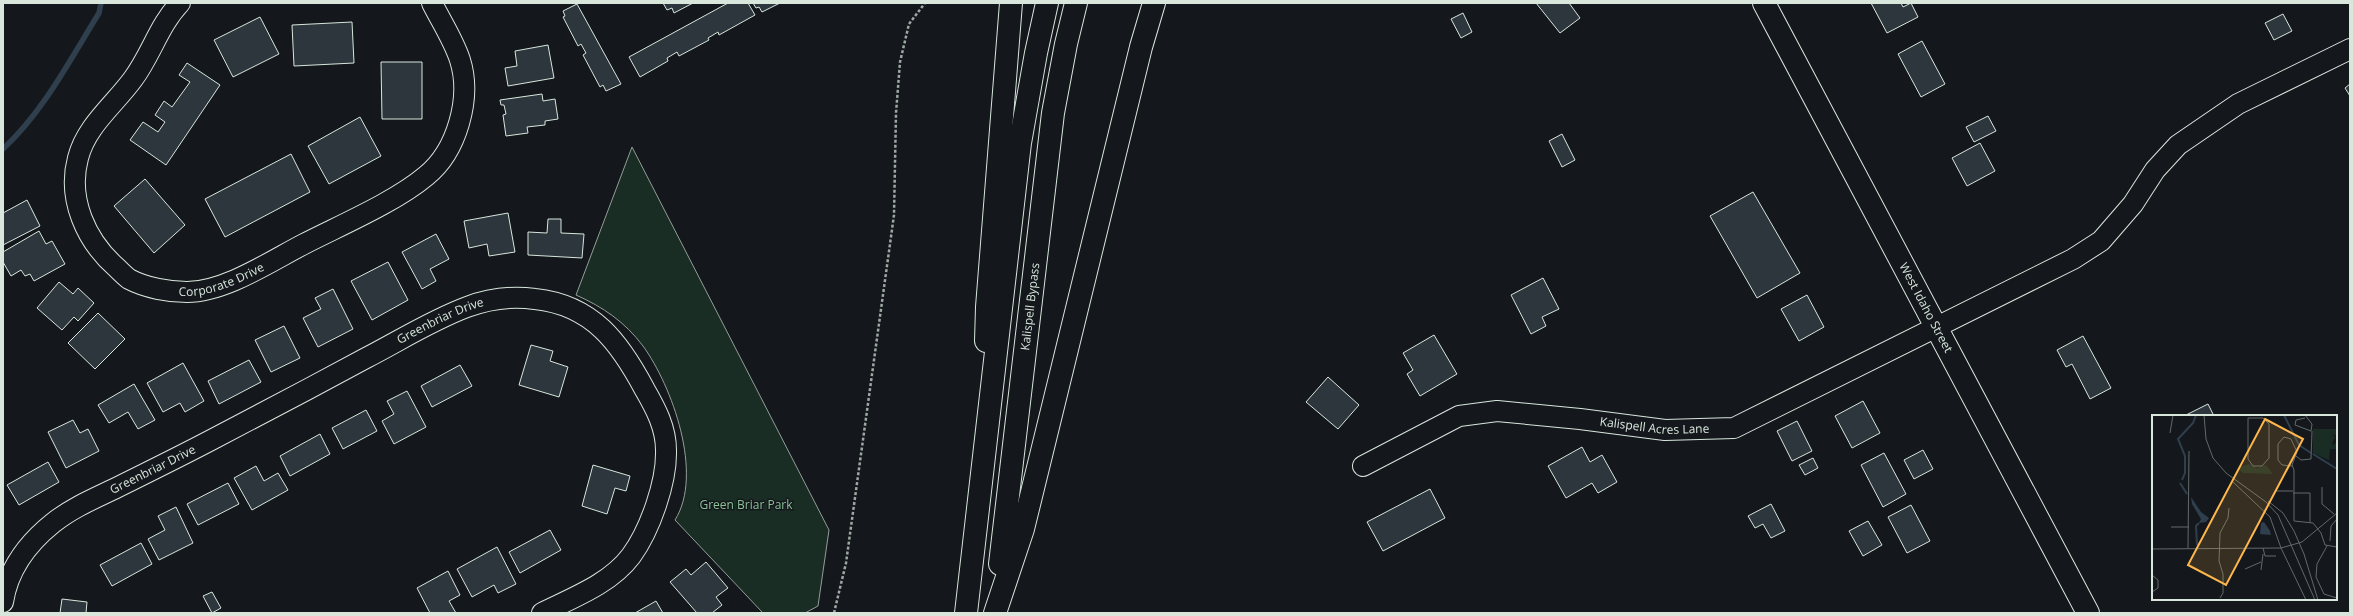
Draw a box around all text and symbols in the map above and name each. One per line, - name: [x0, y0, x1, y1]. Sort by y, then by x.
- street label: Corporate Drive: [178, 258, 267, 300]
- street label: West Idaho Street: [1895, 259, 1957, 355]
- street label: Kalispell Bypass: [1016, 262, 1043, 352]
- street label: Greenbriar Drive: [394, 293, 486, 348]
- street label: Kalispell Acres Lane: [1599, 413, 1710, 438]
- inset map: [2152, 415, 2337, 600]
- street label: Greenbriar Drive: [107, 441, 198, 498]
- park label: Green Briar Park: [699, 496, 793, 513]

